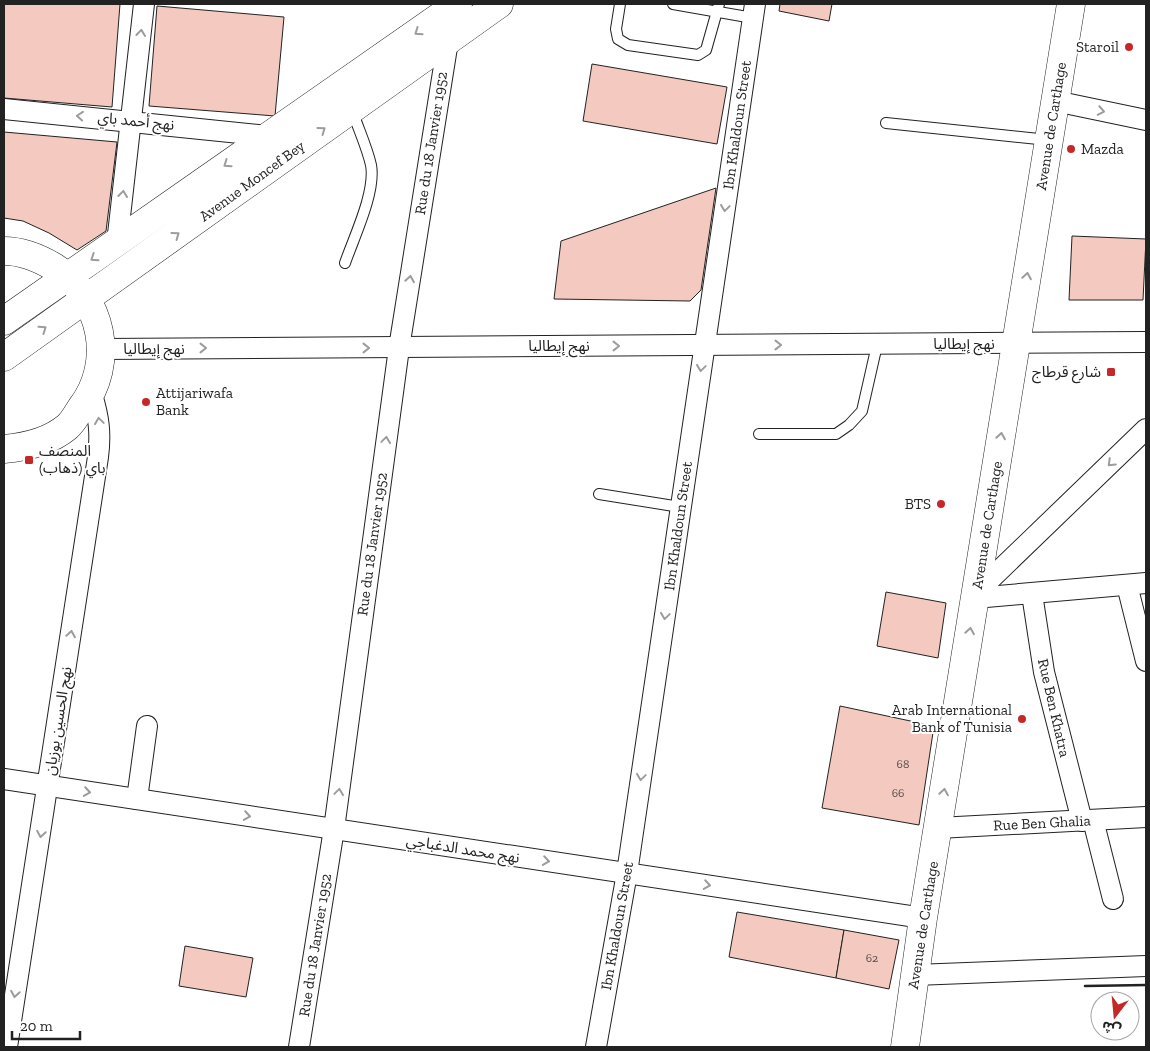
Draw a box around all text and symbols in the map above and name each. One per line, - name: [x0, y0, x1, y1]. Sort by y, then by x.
- one-way arrow: [414, 26, 424, 35]
- one-way arrow: [135, 29, 146, 37]
- place label: Staroil: [1076, 38, 1119, 56]
- marker: Staroil: [1123, 41, 1135, 53]
- street label: Ibn Khaldoun Street: [719, 59, 755, 191]
- street label: Avenue de Carthage: [1032, 61, 1070, 191]
- street label: Rue du 18 Janvier 1952: [411, 70, 451, 216]
- one-way arrow: [1096, 105, 1105, 115]
- street label: نهج أحمد باي: [96, 108, 175, 137]
- one-way arrow: [76, 110, 84, 121]
- one-way arrow: [316, 127, 326, 136]
- street label: Avenue Moncef Bey: [196, 137, 308, 225]
- place label: Mazda: [1081, 140, 1124, 158]
- marker: Mazda: [1065, 143, 1077, 155]
- one-way arrow: [224, 159, 233, 167]
- one-way arrow: [117, 190, 128, 198]
- one-way arrow: [720, 203, 730, 212]
- one-way arrow: [170, 232, 180, 241]
- one-way arrow: [91, 252, 100, 261]
- one-way arrow: [1022, 271, 1032, 280]
- one-way arrow: [404, 275, 414, 283]
- one-way arrow: [38, 326, 47, 335]
- street label: نهج إيطاليا: [933, 335, 995, 356]
- street label: نهج إيطاليا: [528, 337, 590, 358]
- street label: نهج إيطاليا: [123, 340, 185, 361]
- one-way arrow: [774, 340, 782, 350]
- one-way arrow: [612, 341, 620, 351]
- one-way arrow: [200, 343, 207, 353]
- one-way arrow: [362, 343, 370, 353]
- place label: شارع قرطاج: [1032, 363, 1101, 384]
- one-way arrow: [696, 365, 707, 373]
- marker: شارع قرطاج: [1105, 366, 1117, 378]
- place label: Attijariwafa Bank: [156, 384, 233, 419]
- marker: Attijariwafa Bank: [140, 396, 152, 408]
- one-way arrow: [94, 417, 105, 425]
- one-way arrow: [996, 432, 1006, 441]
- one-way arrow: [380, 435, 391, 443]
- place label: المنصف باي (ذهاب): [39, 442, 105, 479]
- marker: المنصف باي (ذهاب): [23, 454, 35, 466]
- one-way arrow: [1108, 457, 1117, 466]
- street label: Ibn Khaldoun Street: [660, 460, 696, 592]
- street label: Avenue de Carthage: [968, 460, 1006, 590]
- street label: Rue du 18 Janvier 1952: [353, 471, 391, 617]
- place label: BTS: [905, 495, 931, 513]
- marker: BTS: [935, 498, 947, 510]
- one-way arrow: [660, 612, 670, 620]
- one-way arrow: [964, 627, 974, 635]
- one-way arrow: [66, 629, 76, 638]
- street label: Rue Ben Khatra: [1034, 657, 1074, 759]
- street label: نهج الحسين بوزيان: [41, 665, 78, 777]
- place label: Arab International Bank of Tunisia: [892, 701, 1012, 736]
- marker: Arab International Bank of Tunisia: [1016, 713, 1028, 725]
- house number: 68: [897, 757, 909, 771]
- one-way arrow: [636, 773, 647, 781]
- one-way arrow: [82, 786, 91, 796]
- house number: 66: [892, 786, 904, 800]
- one-way arrow: [333, 787, 344, 795]
- one-way arrow: [938, 787, 948, 796]
- one-way arrow: [244, 810, 252, 821]
- street label: Rue Ben Ghalia: [993, 811, 1091, 835]
- one-way arrow: [36, 830, 46, 838]
- street label: نهج محمد الدغباجي: [405, 831, 521, 870]
- one-way arrow: [543, 855, 551, 866]
- street label: Ibn Khaldoun Street: [597, 860, 637, 992]
- street label: Avenue de Carthage: [904, 860, 942, 990]
- street label: Rue du 18 Janvier 1952: [295, 872, 335, 1018]
- one-way arrow: [703, 880, 711, 890]
- house number: 62: [866, 951, 878, 965]
- one-way arrow: [11, 990, 21, 999]
- north arrow: [1090, 991, 1140, 1041]
- scale bar: [12, 1008, 80, 1040]
- text: 20 m: [20, 1017, 53, 1035]
- text: ش: [1100, 1017, 1123, 1039]

